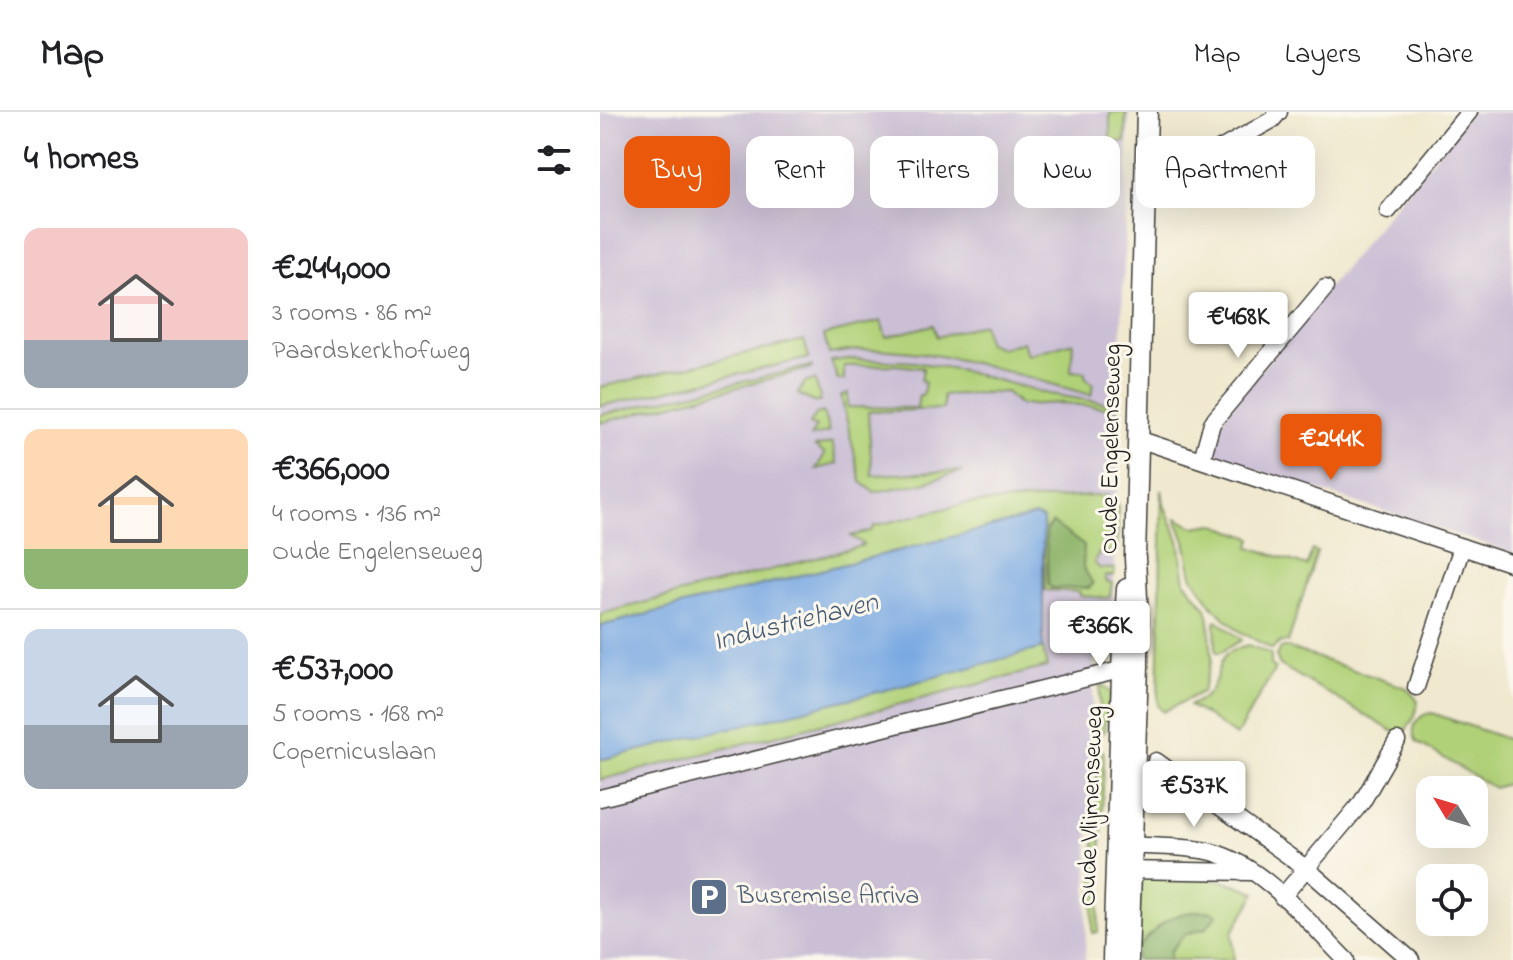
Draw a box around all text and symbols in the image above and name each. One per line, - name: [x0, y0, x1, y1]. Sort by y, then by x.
- text: Map: [40, 27, 104, 83]
- text: Map: [1193, 35, 1241, 76]
- text: Layers: [1285, 35, 1361, 76]
- text: Share: [1405, 35, 1473, 76]
- text: 4 homes: [24, 135, 139, 185]
- chip: Buy: [624, 136, 730, 208]
- chip: Rent: [746, 136, 854, 208]
- chip: Filters: [870, 136, 998, 208]
- chip: New: [1014, 136, 1120, 208]
- chip: Apartment: [1136, 136, 1315, 208]
- icon: filters: [532, 138, 576, 182]
- text: €244,000: [272, 245, 391, 295]
- icon: home: [88, 260, 184, 356]
- pin: €468K: [1182, 292, 1294, 360]
- text: 3 rooms · 86 m²: [272, 295, 432, 333]
- text: €468K: [1207, 299, 1269, 337]
- text: Paardskerkhofweg: [272, 333, 470, 371]
- street label: Oude Engelenseweg: [1091, 343, 1133, 555]
- pin: €244K: [1275, 414, 1387, 482]
- text: €244K: [1298, 421, 1364, 459]
- text: €366,000: [272, 446, 390, 496]
- icon: home: [88, 461, 184, 557]
- text: 4 rooms · 136 m²: [272, 496, 441, 534]
- text: Oude Engelenseweg: [272, 534, 483, 572]
- water label: Industriehaven: [709, 582, 884, 663]
- pin: €366K: [1044, 601, 1156, 669]
- text: €366K: [1068, 608, 1132, 646]
- text: €537,000: [272, 646, 393, 696]
- icon: home: [88, 661, 184, 757]
- text: 5 rooms · 168 m²: [272, 696, 444, 734]
- street label: Oude Vlijmenseweg: [1070, 705, 1114, 907]
- text: Copernicuslaan: [272, 734, 436, 772]
- pin: €537K: [1138, 761, 1250, 829]
- text: €537K: [1160, 768, 1228, 806]
- north arrow: [1416, 776, 1488, 848]
- map controls: [1416, 776, 1488, 936]
- button: locate: [1416, 864, 1488, 936]
- parking icon: Busremise Arriva: [688, 876, 730, 918]
- place label: Busremise Arriva: [736, 878, 919, 916]

